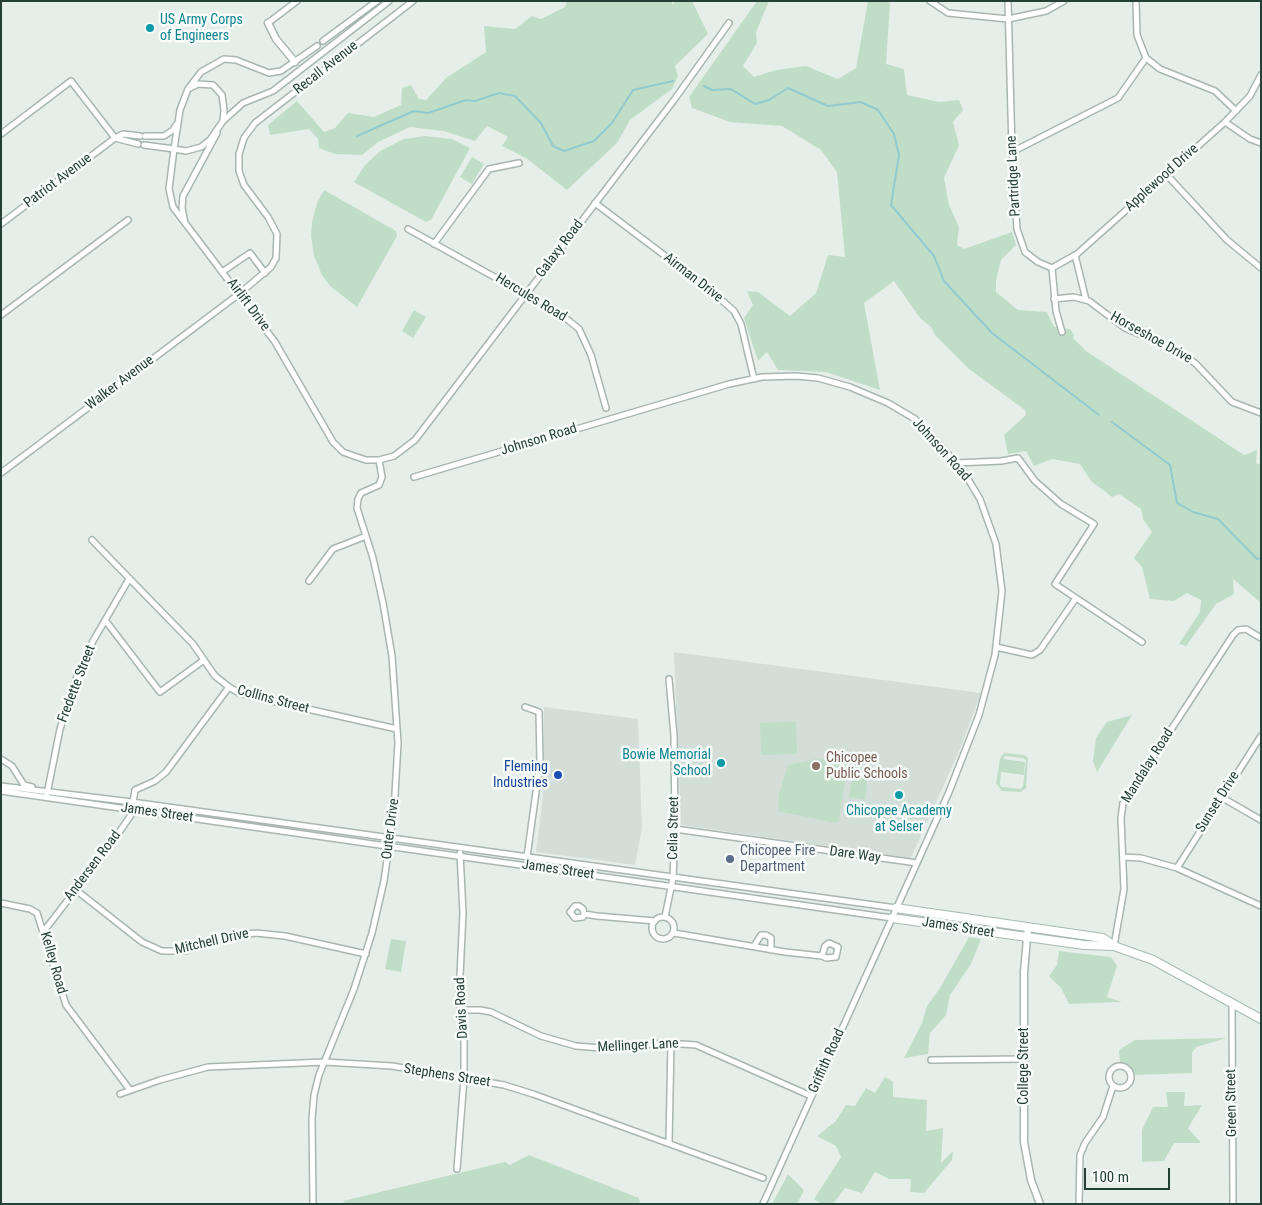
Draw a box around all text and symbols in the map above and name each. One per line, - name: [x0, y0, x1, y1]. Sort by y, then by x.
- place label: US Army Corps of Engineers: [160, 12, 243, 44]
- marker: US Army Corps of Engineers: [144, 22, 156, 34]
- street label: Recall Avenue: [290, 38, 362, 98]
- street label: Partridge Lane: [1003, 135, 1025, 217]
- street label: Applewood Drive: [1122, 141, 1202, 215]
- street label: Patriot Avenue: [21, 150, 95, 212]
- street label: Galaxy Road: [533, 217, 587, 281]
- street label: Airman Drive: [660, 250, 726, 306]
- street label: Hercules Road: [492, 270, 570, 326]
- street label: Airlift Drive: [223, 275, 273, 335]
- street label: Horseshoe Drive: [1107, 309, 1195, 367]
- street label: Walker Avenue: [83, 352, 157, 414]
- street label: Johnson Road: [908, 415, 974, 485]
- street label: Johnson Road: [499, 420, 579, 460]
- street label: Fredette Street: [55, 643, 99, 725]
- street label: Collins Street: [235, 682, 311, 718]
- street label: Mandalay Road: [1118, 726, 1178, 806]
- place label: Bowie Memorial School: [622, 747, 711, 780]
- place label: Chicopee Public Schools: [826, 750, 908, 782]
- marker: Bowie Memorial School: [715, 757, 727, 769]
- place label: Fleming Industries: [493, 759, 548, 792]
- marker: Chicopee Public Schools: [810, 760, 822, 772]
- street label: Sunset Drive: [1193, 768, 1243, 836]
- marker: Fleming Industries: [552, 769, 564, 781]
- marker: Chicopee Academy at Selser: [893, 789, 905, 801]
- street label: Celia Street: [665, 796, 683, 860]
- street label: Outer Drive: [379, 798, 403, 860]
- street label: James Street: [120, 800, 194, 826]
- place label: Chicopee Academy at Selser: [846, 803, 952, 836]
- street label: Andersen Road: [61, 828, 125, 904]
- place label: Chicopee Fire Department: [740, 843, 815, 876]
- street label: Dare Way: [828, 843, 882, 867]
- marker: Chicopee Fire Department: [724, 853, 736, 865]
- street label: James Street: [521, 857, 595, 883]
- street label: James Street: [921, 914, 995, 942]
- street label: Mitchell Drive: [173, 925, 251, 959]
- street label: Kelley Road: [36, 930, 70, 996]
- street label: Davis Road: [452, 977, 472, 1039]
- street label: Griffith Road: [805, 1026, 849, 1096]
- street label: College Street: [1016, 1027, 1032, 1105]
- street label: Mellinger Lane: [597, 1035, 679, 1057]
- street label: Stephens Street: [403, 1061, 491, 1091]
- street label: Green Street: [1223, 1069, 1241, 1137]
- scale bar: [1087, 1158, 1173, 1190]
- text: 100 m: [1092, 1168, 1129, 1186]

